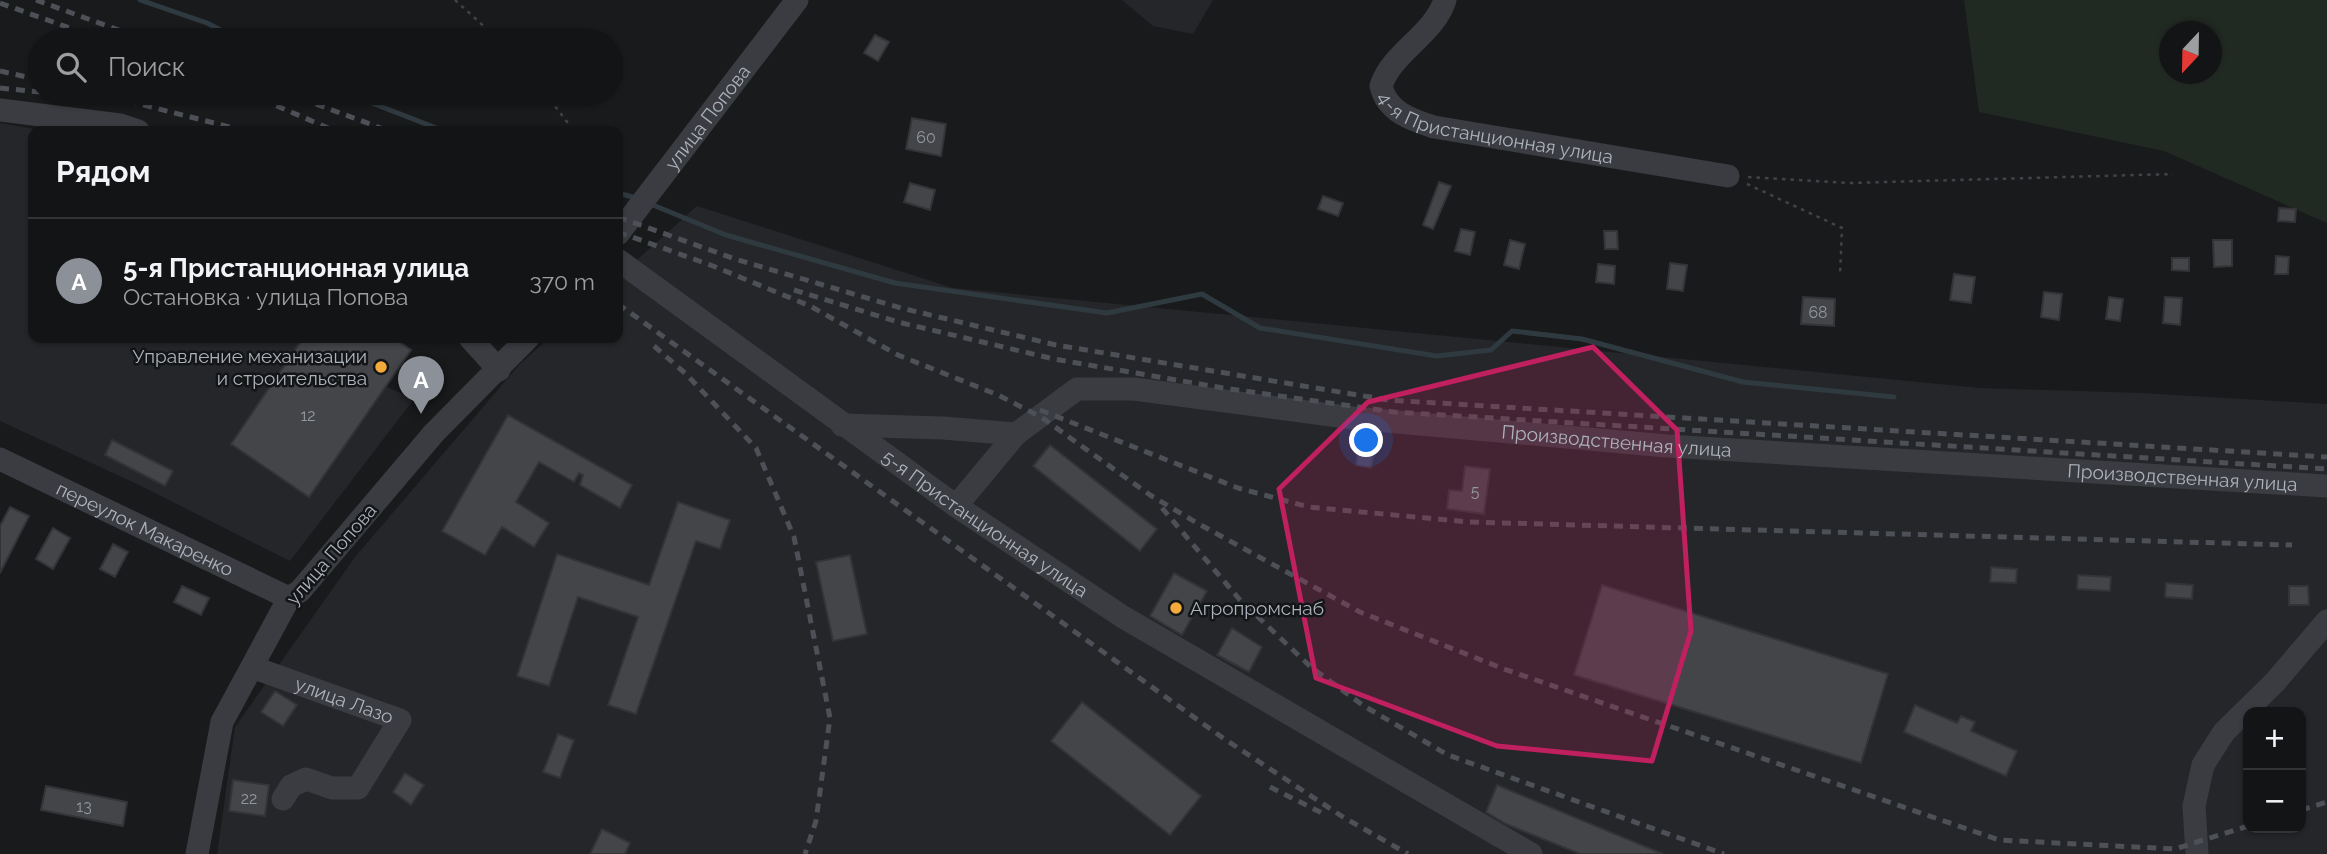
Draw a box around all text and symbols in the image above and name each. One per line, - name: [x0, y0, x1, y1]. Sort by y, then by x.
- north arrow: [2159, 21, 2222, 84]
- search box: [28, 28, 623, 105]
- icon: search: [52, 48, 90, 86]
- text: Поиск: [108, 52, 185, 82]
- street label: улица Попова: [660, 60, 754, 174]
- street label: 4-я Пристанционная улица: [1373, 88, 1615, 168]
- house number: 60: [916, 128, 936, 147]
- text: Рядом: [56, 154, 150, 189]
- text: 5-я Пристанционная улица: [123, 253, 469, 283]
- text: A: [71, 268, 87, 295]
- text: 370 m: [530, 268, 595, 295]
- text: Остановка · улица Попова: [123, 283, 408, 310]
- house number: 68: [1808, 303, 1828, 322]
- place label: Управление механизации и строительства: [133, 345, 367, 389]
- pin: A: [398, 356, 444, 414]
- marker: Управление механизации и строительства: [373, 359, 389, 375]
- house number: 12: [300, 406, 316, 425]
- street label: Производственная улица: [1501, 420, 1732, 461]
- your location: [1349, 423, 1383, 457]
- street label: 5-я Пристанционная улица: [878, 445, 1092, 602]
- street label: Производственная улица: [2067, 459, 2298, 495]
- street label: переулок Макаренко: [53, 477, 237, 581]
- house number: 5: [1471, 482, 1480, 501]
- street label: улица Попова: [281, 499, 381, 609]
- place label: Агропромснаб: [1190, 597, 1324, 619]
- marker: Агропромснаб: [1168, 600, 1184, 616]
- street label: улица Лазо: [292, 672, 396, 728]
- map controls: [2243, 707, 2306, 833]
- button: +: [2243, 707, 2306, 770]
- button: −: [2243, 770, 2306, 833]
- house number: 22: [241, 789, 257, 808]
- house number: 13: [76, 797, 92, 816]

